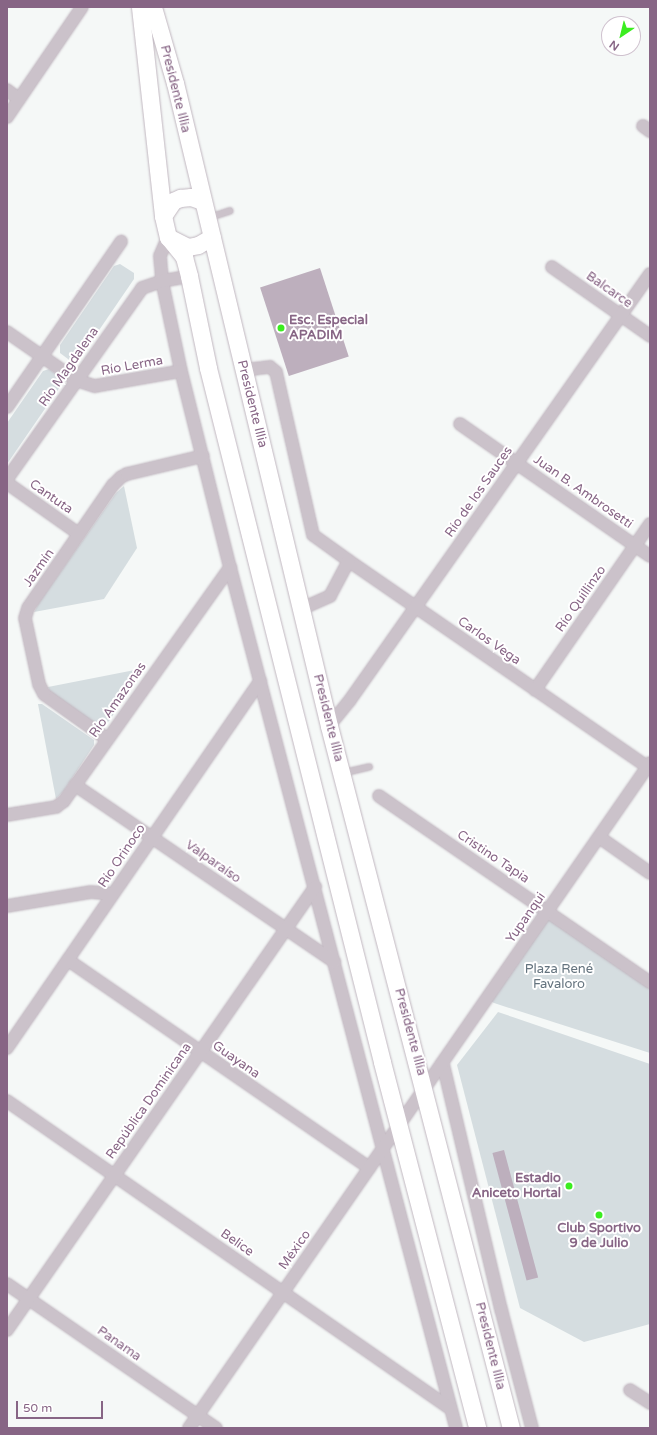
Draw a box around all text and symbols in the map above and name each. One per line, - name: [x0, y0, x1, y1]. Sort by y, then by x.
- north arrow: [601, 16, 641, 56]
- text: N: [607, 38, 622, 53]
- street label: Presidente Illia: [157, 44, 193, 134]
- street label: Balcarce: [583, 268, 635, 312]
- place label: Esc. Especial APADIM: [289, 313, 368, 344]
- marker: Esc. Especial APADIM: [276, 323, 286, 333]
- street label: Río Magdalena: [36, 324, 102, 410]
- street label: Río Lerma: [100, 353, 164, 379]
- street label: Presidente Illia: [234, 359, 270, 449]
- street label: Río de los Sauces: [442, 444, 516, 540]
- street label: Juan B. Ambrosetti: [530, 452, 636, 532]
- street label: Cantuta: [26, 476, 76, 518]
- street label: Jazmín: [20, 546, 58, 590]
- street label: Río Quillinzo: [552, 563, 610, 635]
- street label: Carlos Vega: [455, 614, 523, 668]
- street label: Río Amazonas: [86, 659, 150, 741]
- street label: Presidente Illia: [310, 673, 346, 763]
- street label: Río Orinoco: [95, 821, 149, 891]
- street label: Cristino Tapia: [454, 827, 532, 887]
- street label: Valparaíso: [182, 837, 244, 887]
- street label: Yupanqui: [503, 890, 549, 946]
- park label: Plaza René Favaloro: [525, 962, 593, 993]
- street label: Presidente Illia: [391, 987, 429, 1077]
- street label: Guayana: [209, 1038, 263, 1082]
- street label: República Dominicana: [103, 1040, 195, 1162]
- place label: Estadio Aniceto Hortal: [472, 1171, 561, 1202]
- marker: Estadio Aniceto Hortal: [564, 1181, 574, 1191]
- marker: Club Sportivo 9 de Julio: [594, 1210, 604, 1220]
- place label: Club Sportivo 9 de Julio: [557, 1221, 641, 1252]
- street label: Belice: [217, 1226, 257, 1260]
- street label: México: [276, 1227, 314, 1273]
- street label: Presidente Illia: [472, 1301, 508, 1391]
- street label: Panama: [94, 1323, 144, 1365]
- scale bar: [18, 1393, 105, 1419]
- text: 50 m: [23, 1401, 52, 1415]

